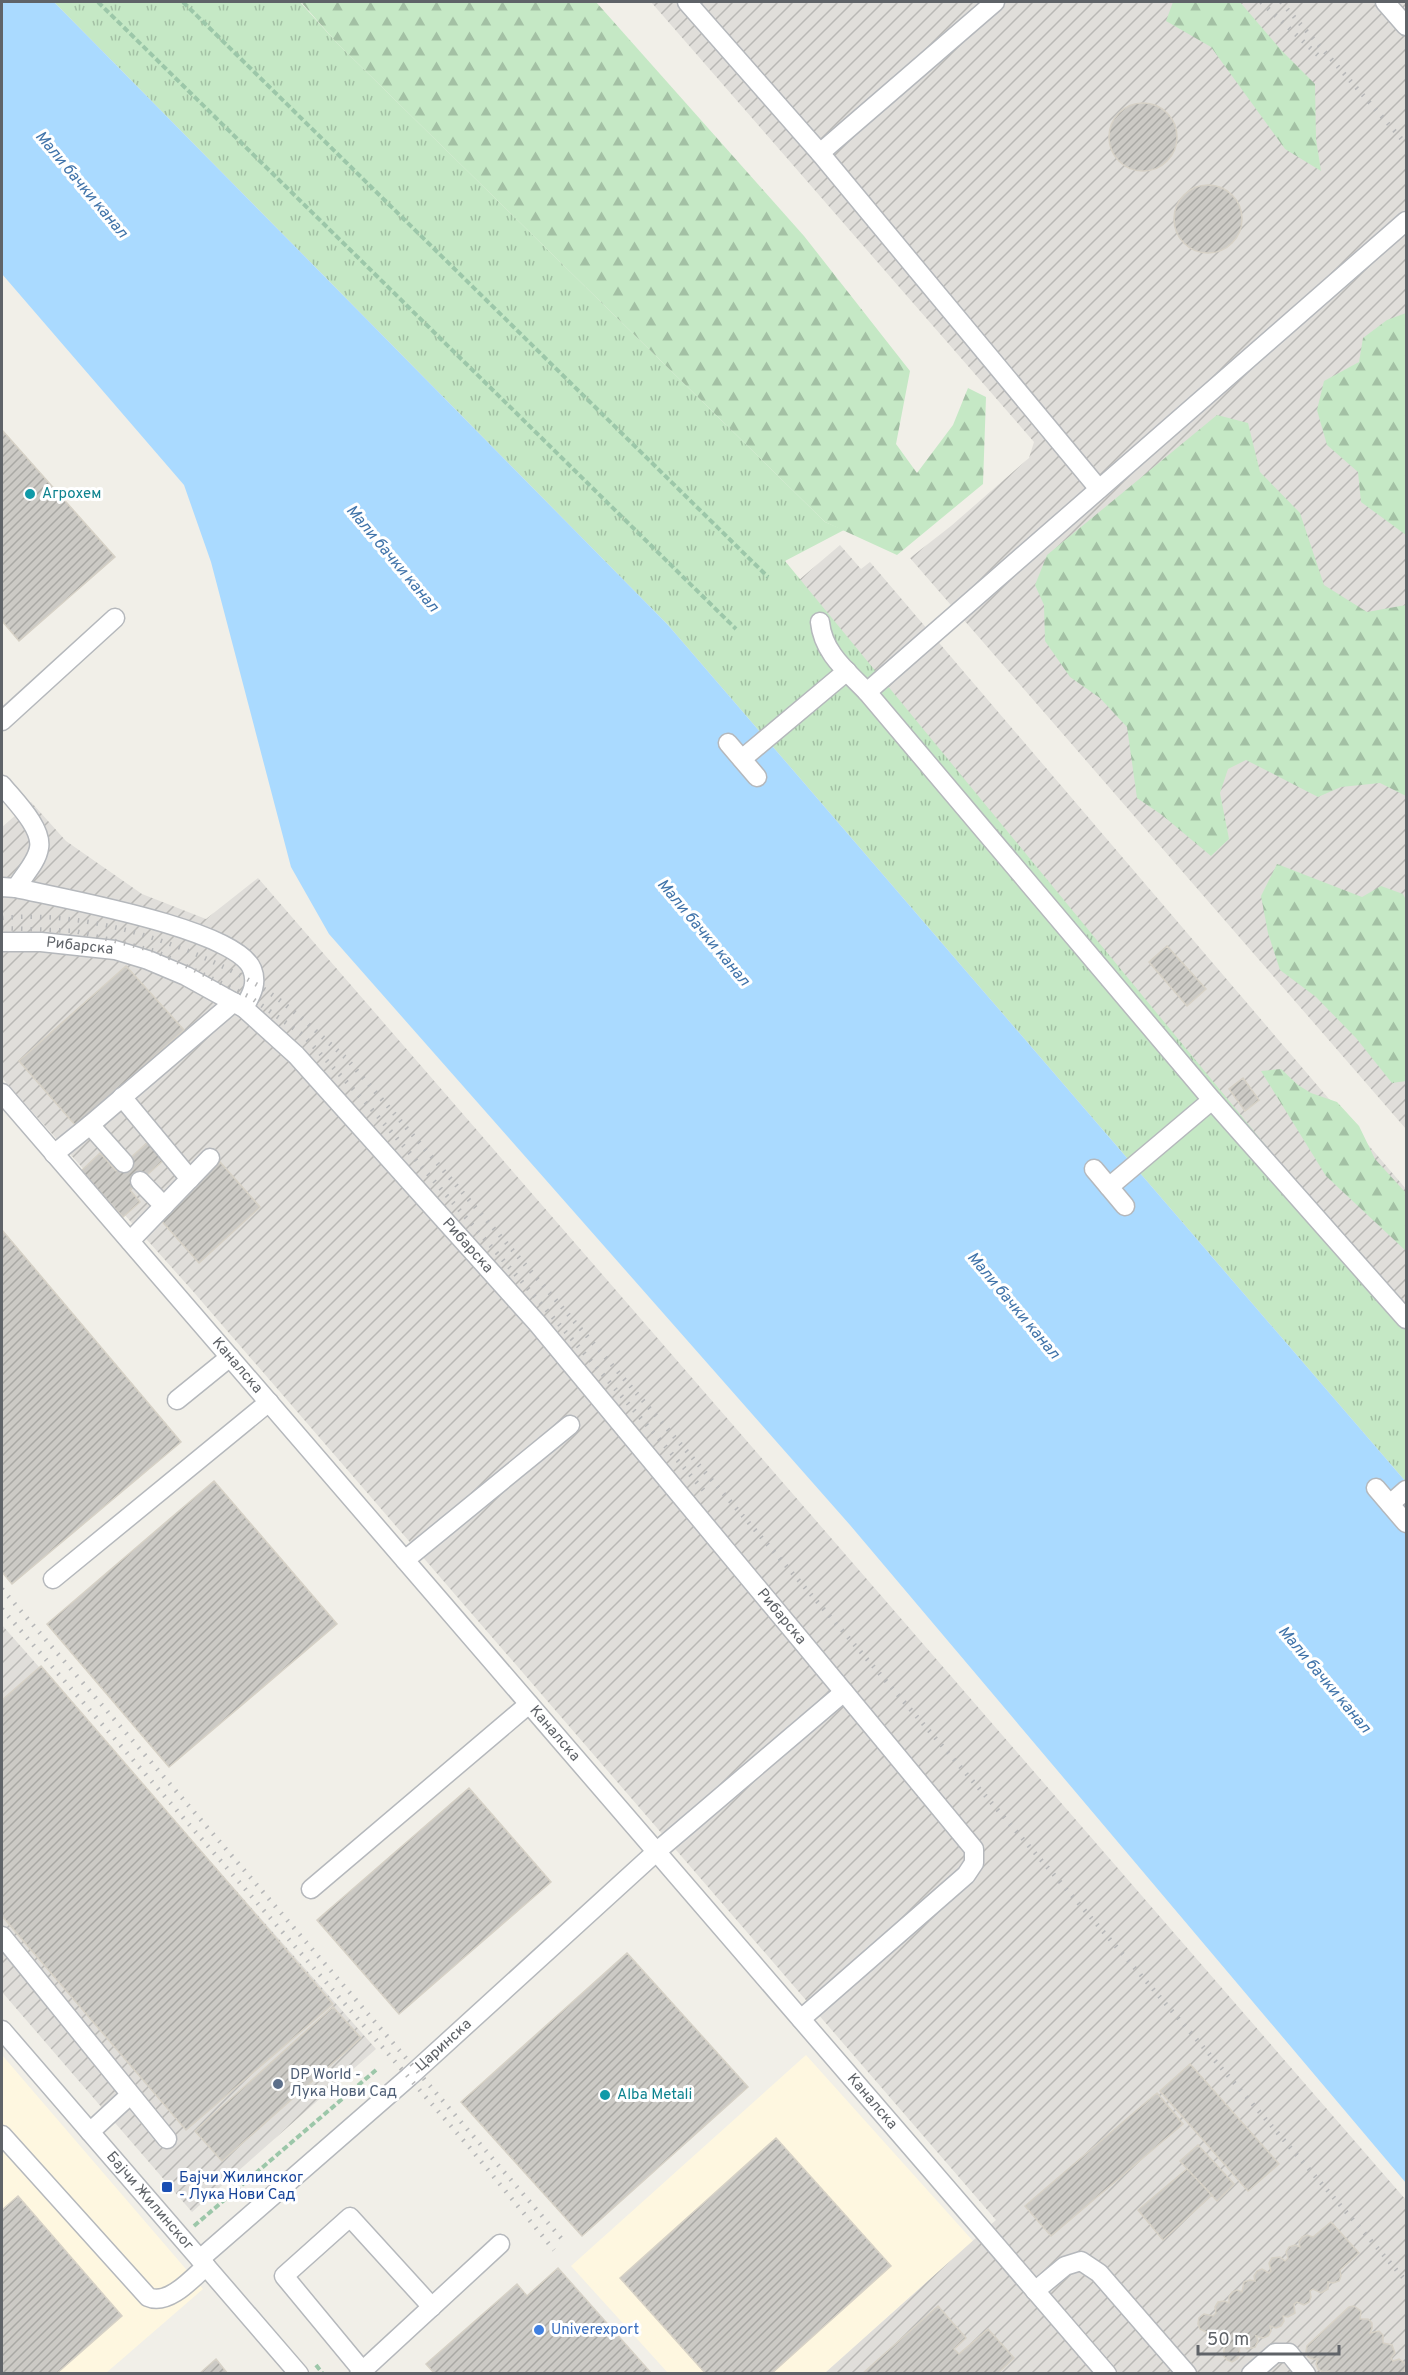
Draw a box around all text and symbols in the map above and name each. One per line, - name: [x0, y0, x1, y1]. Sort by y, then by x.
- water label: Мали бачки канал: [30, 127, 132, 243]
- place label: Агрохем: [42, 485, 101, 504]
- marker: Агрохем: [23, 487, 37, 501]
- water label: Мали бачки канал: [341, 501, 443, 617]
- water label: Мали бачки канал: [652, 875, 754, 991]
- street label: Рибарска: [45, 933, 114, 959]
- street label: Рибарска: [438, 1214, 497, 1277]
- water label: Мали бачки канал: [962, 1248, 1064, 1364]
- street label: Каналска: [208, 1334, 267, 1398]
- street label: Рибарска: [752, 1585, 810, 1649]
- water label: Мали бачки канал: [1273, 1622, 1375, 1738]
- street label: Каналска: [525, 1702, 584, 1766]
- street label: Царинска: [412, 2015, 476, 2076]
- place label: DP World - Лука Нови Сад: [290, 2066, 397, 2102]
- street label: Каналска: [843, 2070, 901, 2134]
- marker: DP World - Лука Нови Сад: [271, 2077, 285, 2091]
- place label: Alba Metali: [617, 2086, 692, 2105]
- marker: Alba Metali: [598, 2088, 612, 2102]
- street label: Бајчи Жилинског: [102, 2148, 198, 2254]
- place label: Бајчи Жилинског - Лука Нови Сад: [179, 2169, 303, 2205]
- marker: Бајчи Жилинског - Лука Нови Сад: [160, 2180, 174, 2194]
- scale bar: [1198, 2318, 1339, 2356]
- place label: Univerexport: [551, 2321, 639, 2340]
- marker: Univerexport: [532, 2323, 546, 2337]
- text: 50 m: [1207, 2329, 1249, 2352]

